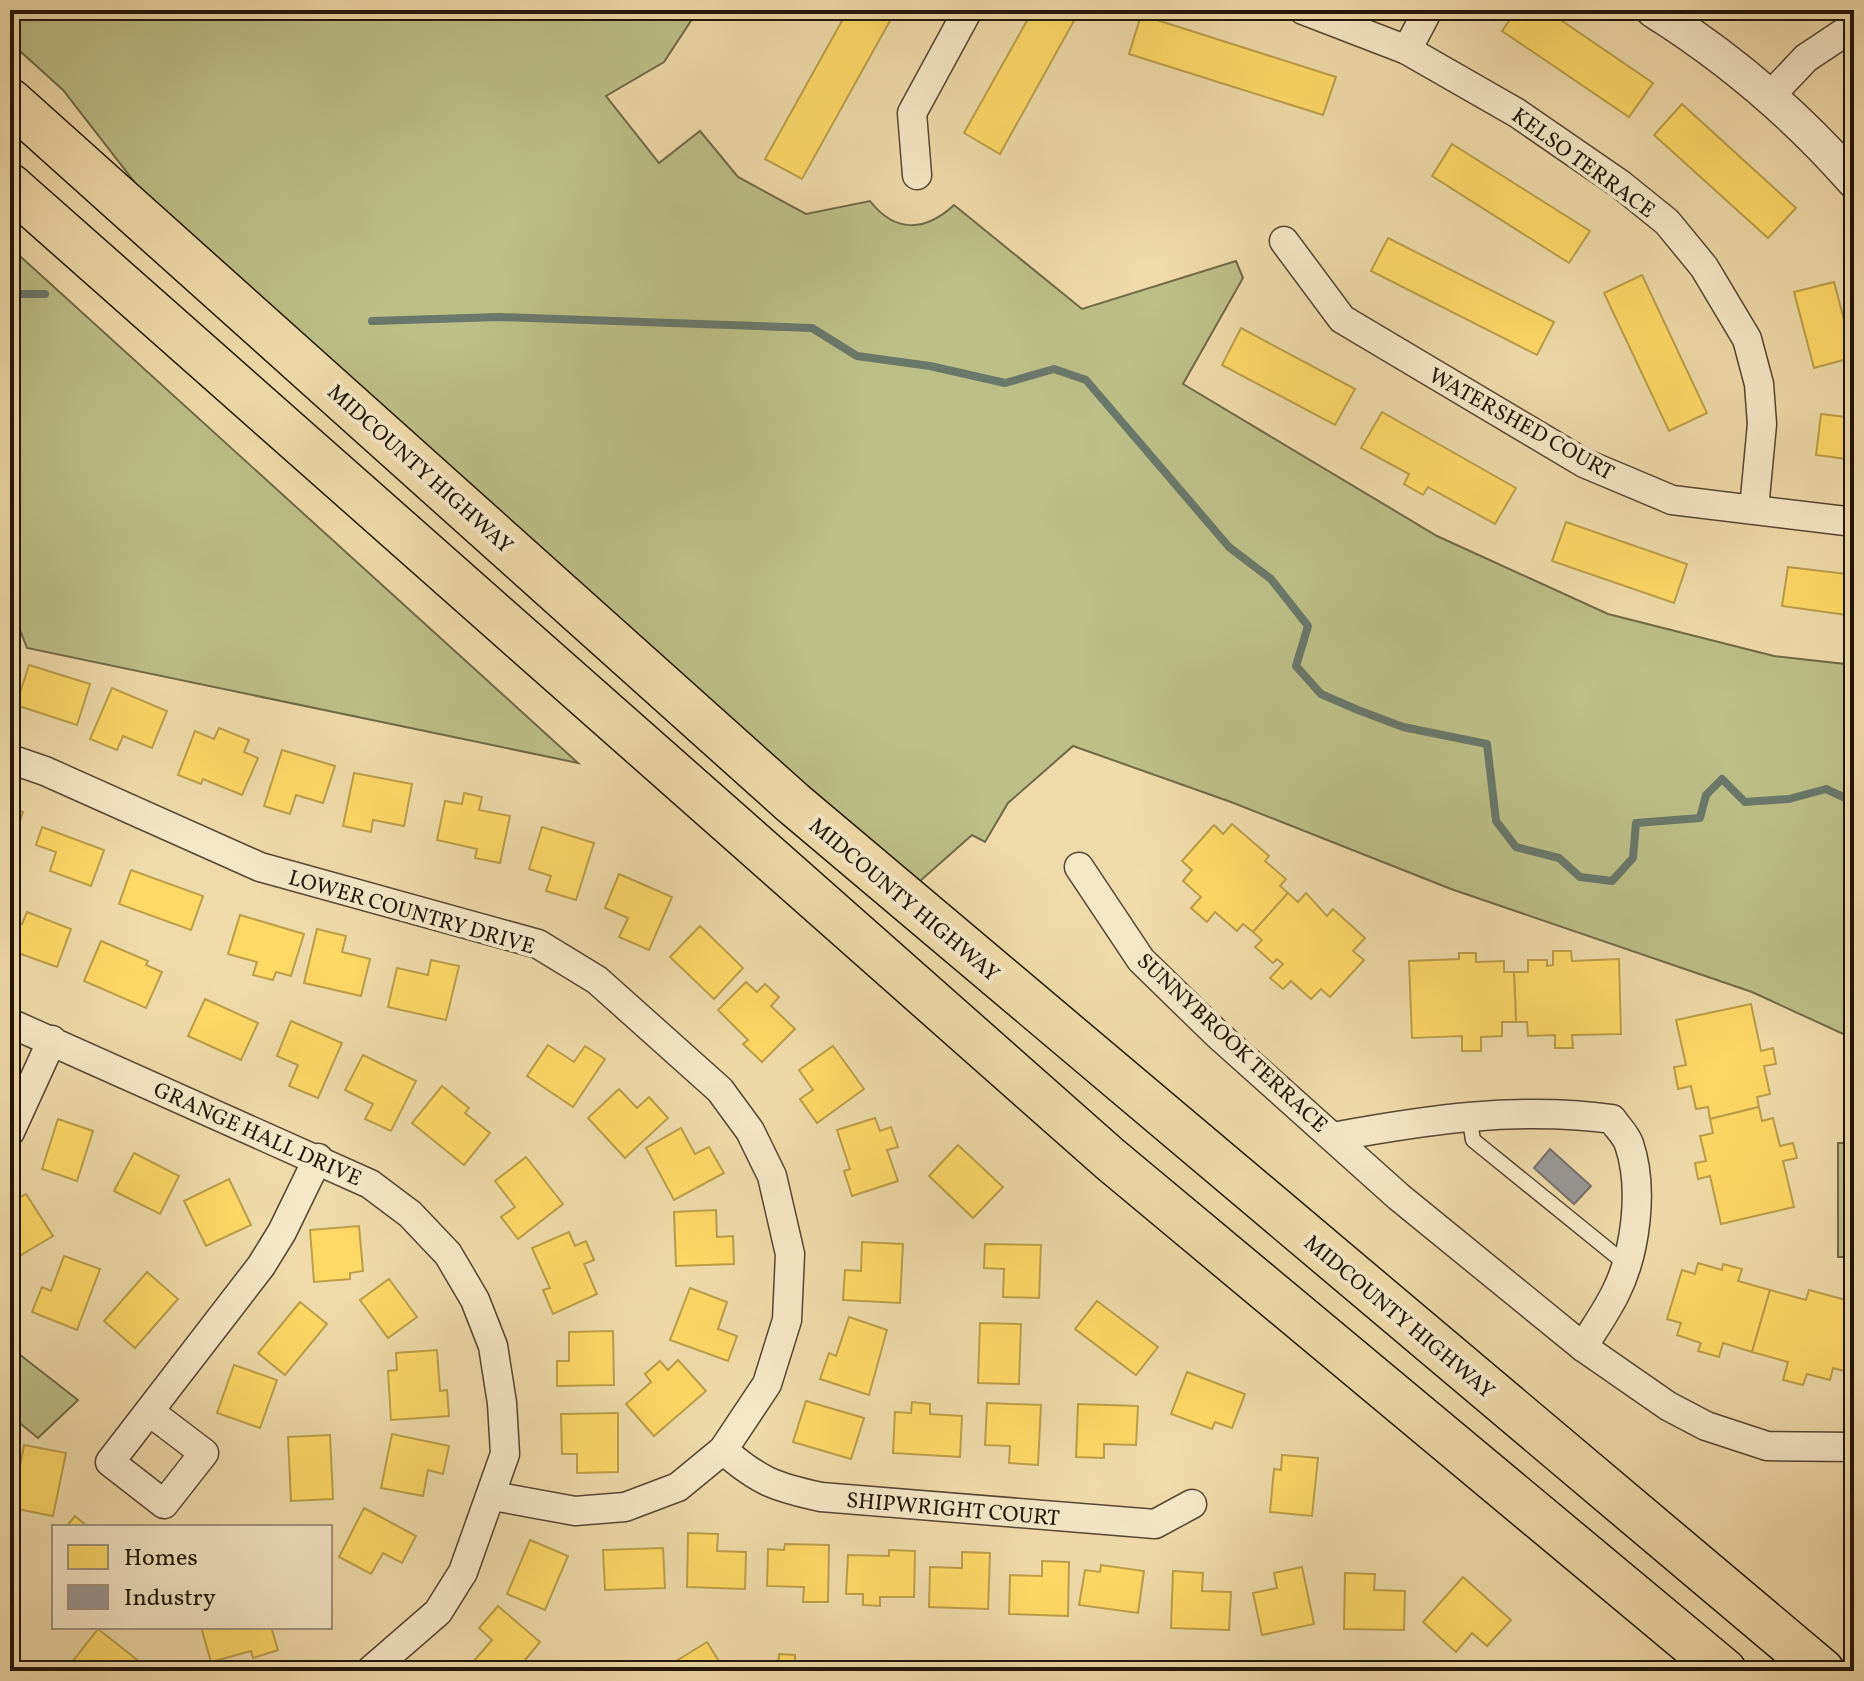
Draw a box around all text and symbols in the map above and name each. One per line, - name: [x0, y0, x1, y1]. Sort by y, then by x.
- street label: KELSO TERRACE: [1504, 101, 1661, 227]
- street label: WATERSHED COURT: [1422, 361, 1619, 489]
- street label: MIDCOUNTY HIGHWAY: [320, 378, 519, 562]
- street label: MIDCOUNTY HIGHWAY: [801, 812, 1006, 990]
- street label: LOWER COUNTRY DRIVE: [284, 863, 538, 963]
- street label: SUNNYBROOK TERRACE: [1129, 947, 1334, 1141]
- street label: GRANGE HALL DRIVE: [148, 1075, 366, 1195]
- street label: MIDCOUNTY HIGHWAY: [1296, 1229, 1501, 1407]
- street label: SHIPWRIGHT COURT: [845, 1486, 1061, 1535]
- legend: [52, 1525, 332, 1629]
- text: Homes: [124, 1542, 198, 1576]
- text: Industry: [124, 1582, 216, 1616]

